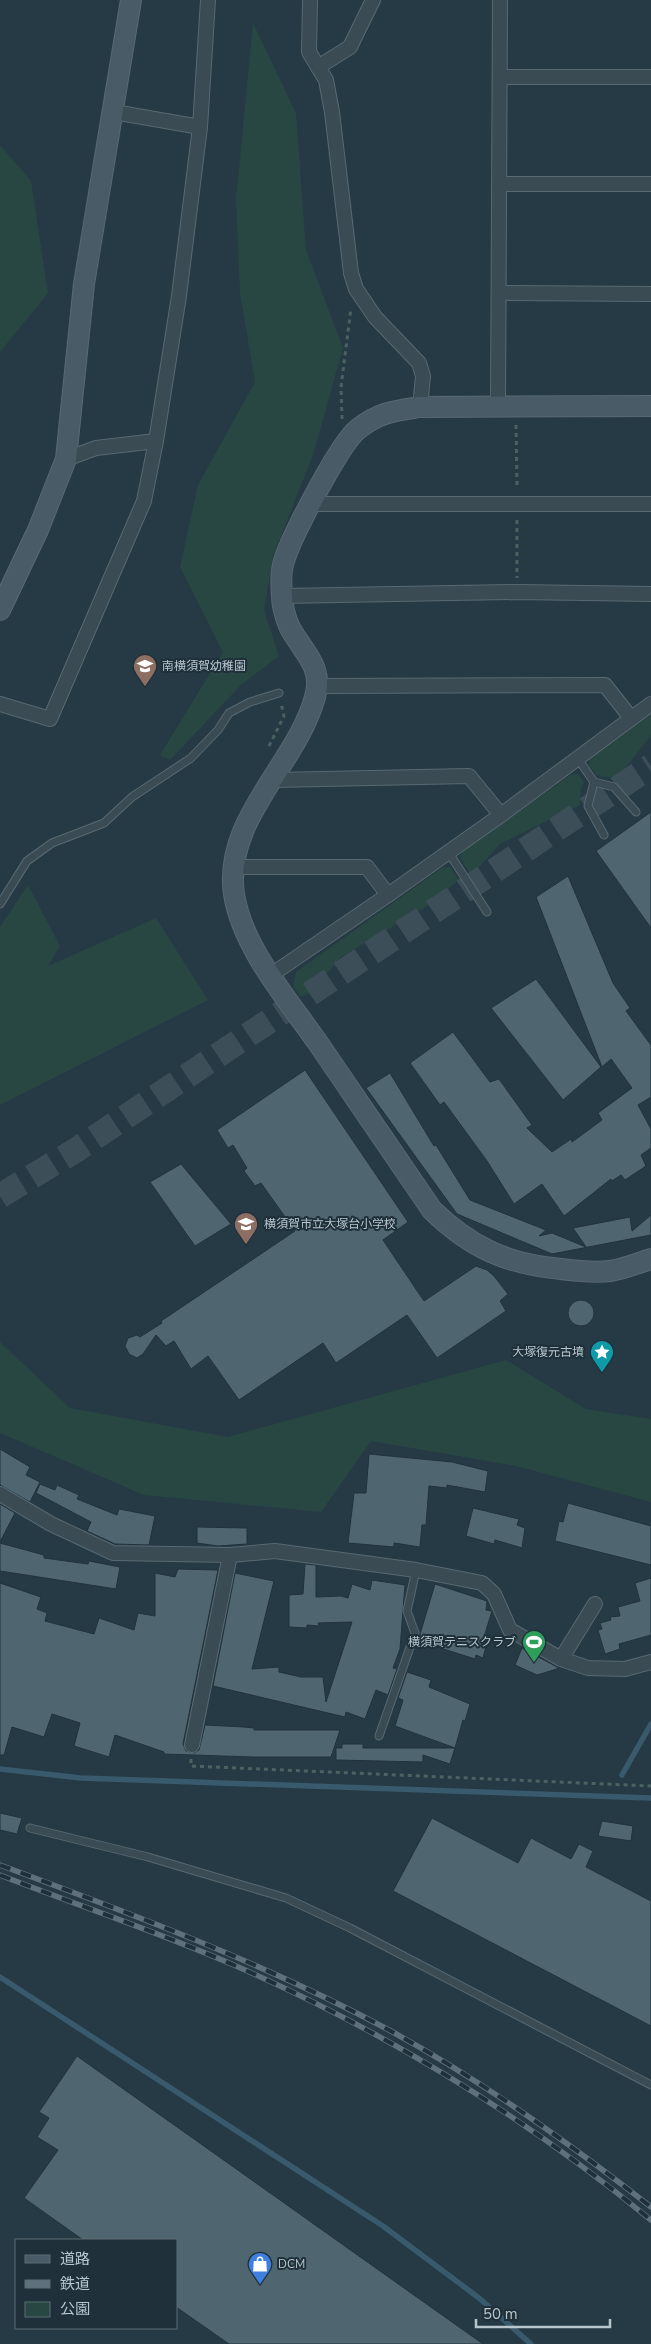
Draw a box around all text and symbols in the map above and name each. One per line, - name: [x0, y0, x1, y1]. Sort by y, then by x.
- school or university icon: 南横須賀幼稚園: [132, 653, 158, 687]
- place label: 南横須賀幼稚園: [162, 658, 246, 674]
- school or university icon: 横須賀市立大塚台小学校: [233, 1211, 259, 1245]
- place label: 横須賀市立大塚台小学校: [264, 1216, 396, 1232]
- place icon: 大塚復元古墳: [589, 1339, 615, 1373]
- place label: 大塚復元古墳: [512, 1344, 584, 1360]
- sports icon: 横須賀テニスクラブ: [521, 1629, 547, 1663]
- place label: 横須賀テニスクラブ: [408, 1634, 516, 1650]
- legend: [15, 2239, 178, 2329]
- text: 道路: [60, 2249, 90, 2269]
- shop icon: DCM: [247, 2251, 273, 2285]
- place label: DCM: [278, 2256, 305, 2272]
- text: 鉄道: [60, 2274, 90, 2294]
- scale bar: [476, 2296, 610, 2328]
- text: 公園: [60, 2299, 90, 2319]
- text: 50 m: [483, 2304, 518, 2324]

